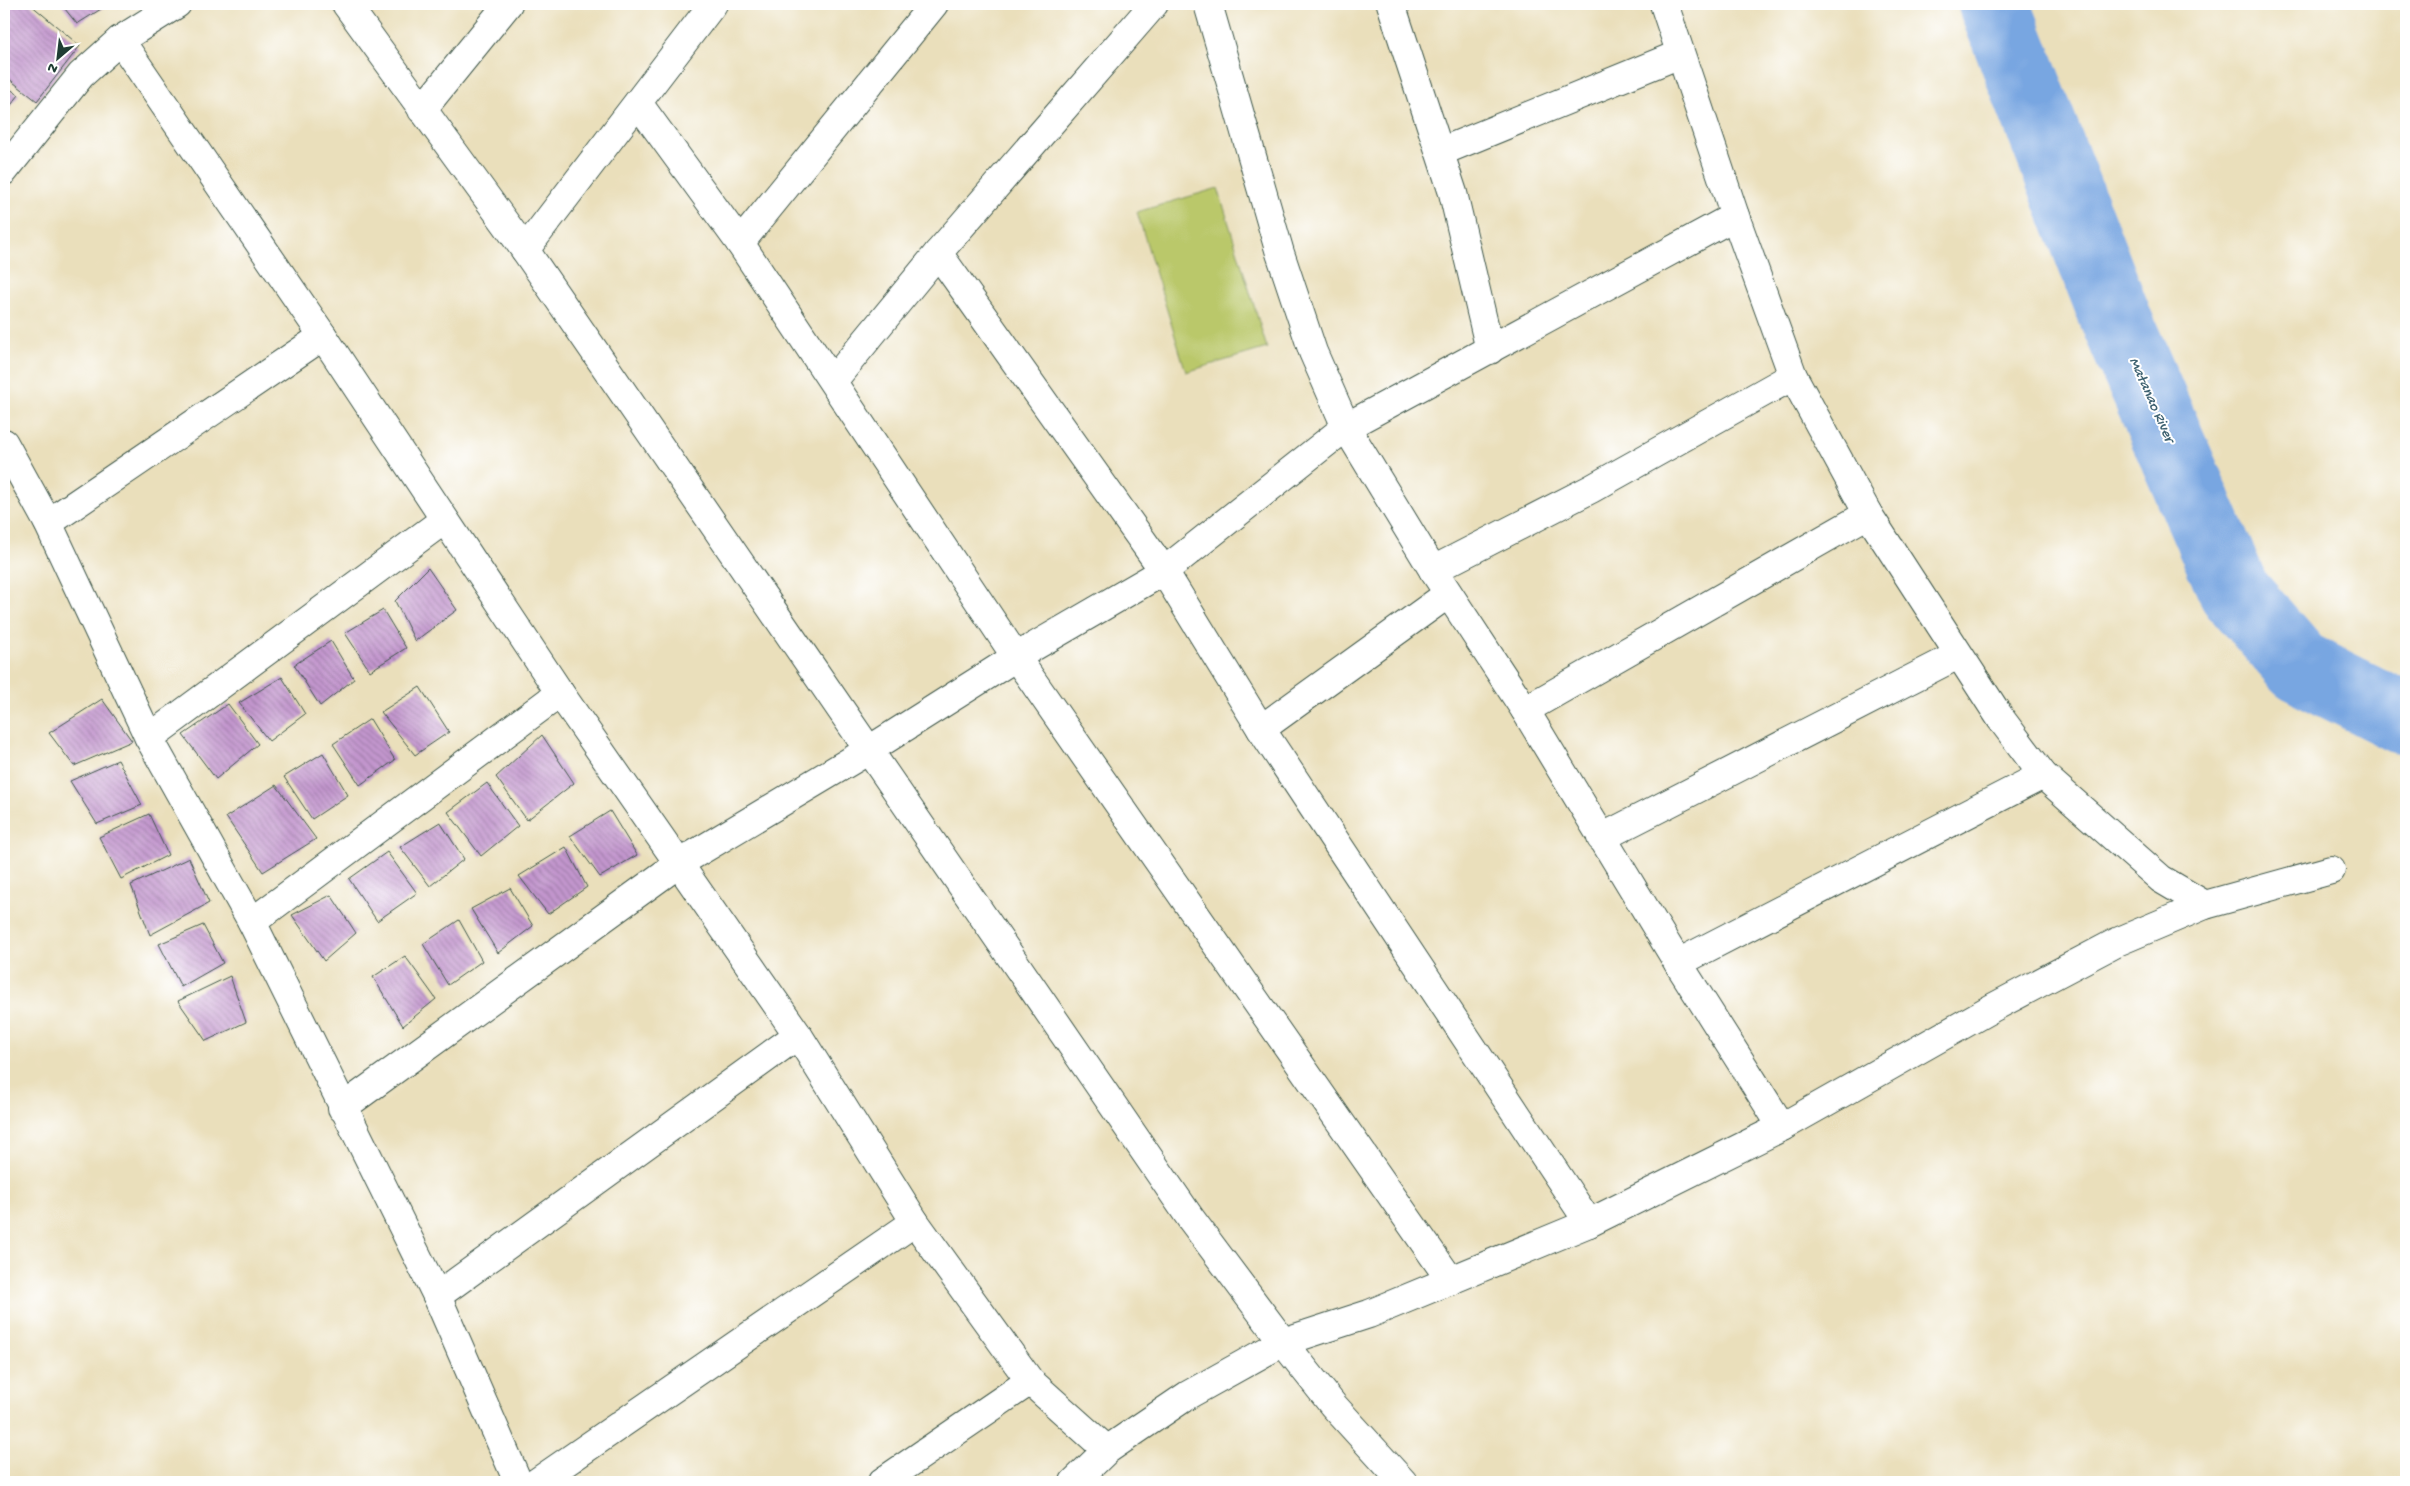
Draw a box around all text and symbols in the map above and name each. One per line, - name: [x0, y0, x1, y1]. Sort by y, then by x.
- north arrow: [32, 32, 82, 82]
- text: N: [45, 58, 61, 77]
- water label: Matanao River: [2124, 355, 2179, 448]

